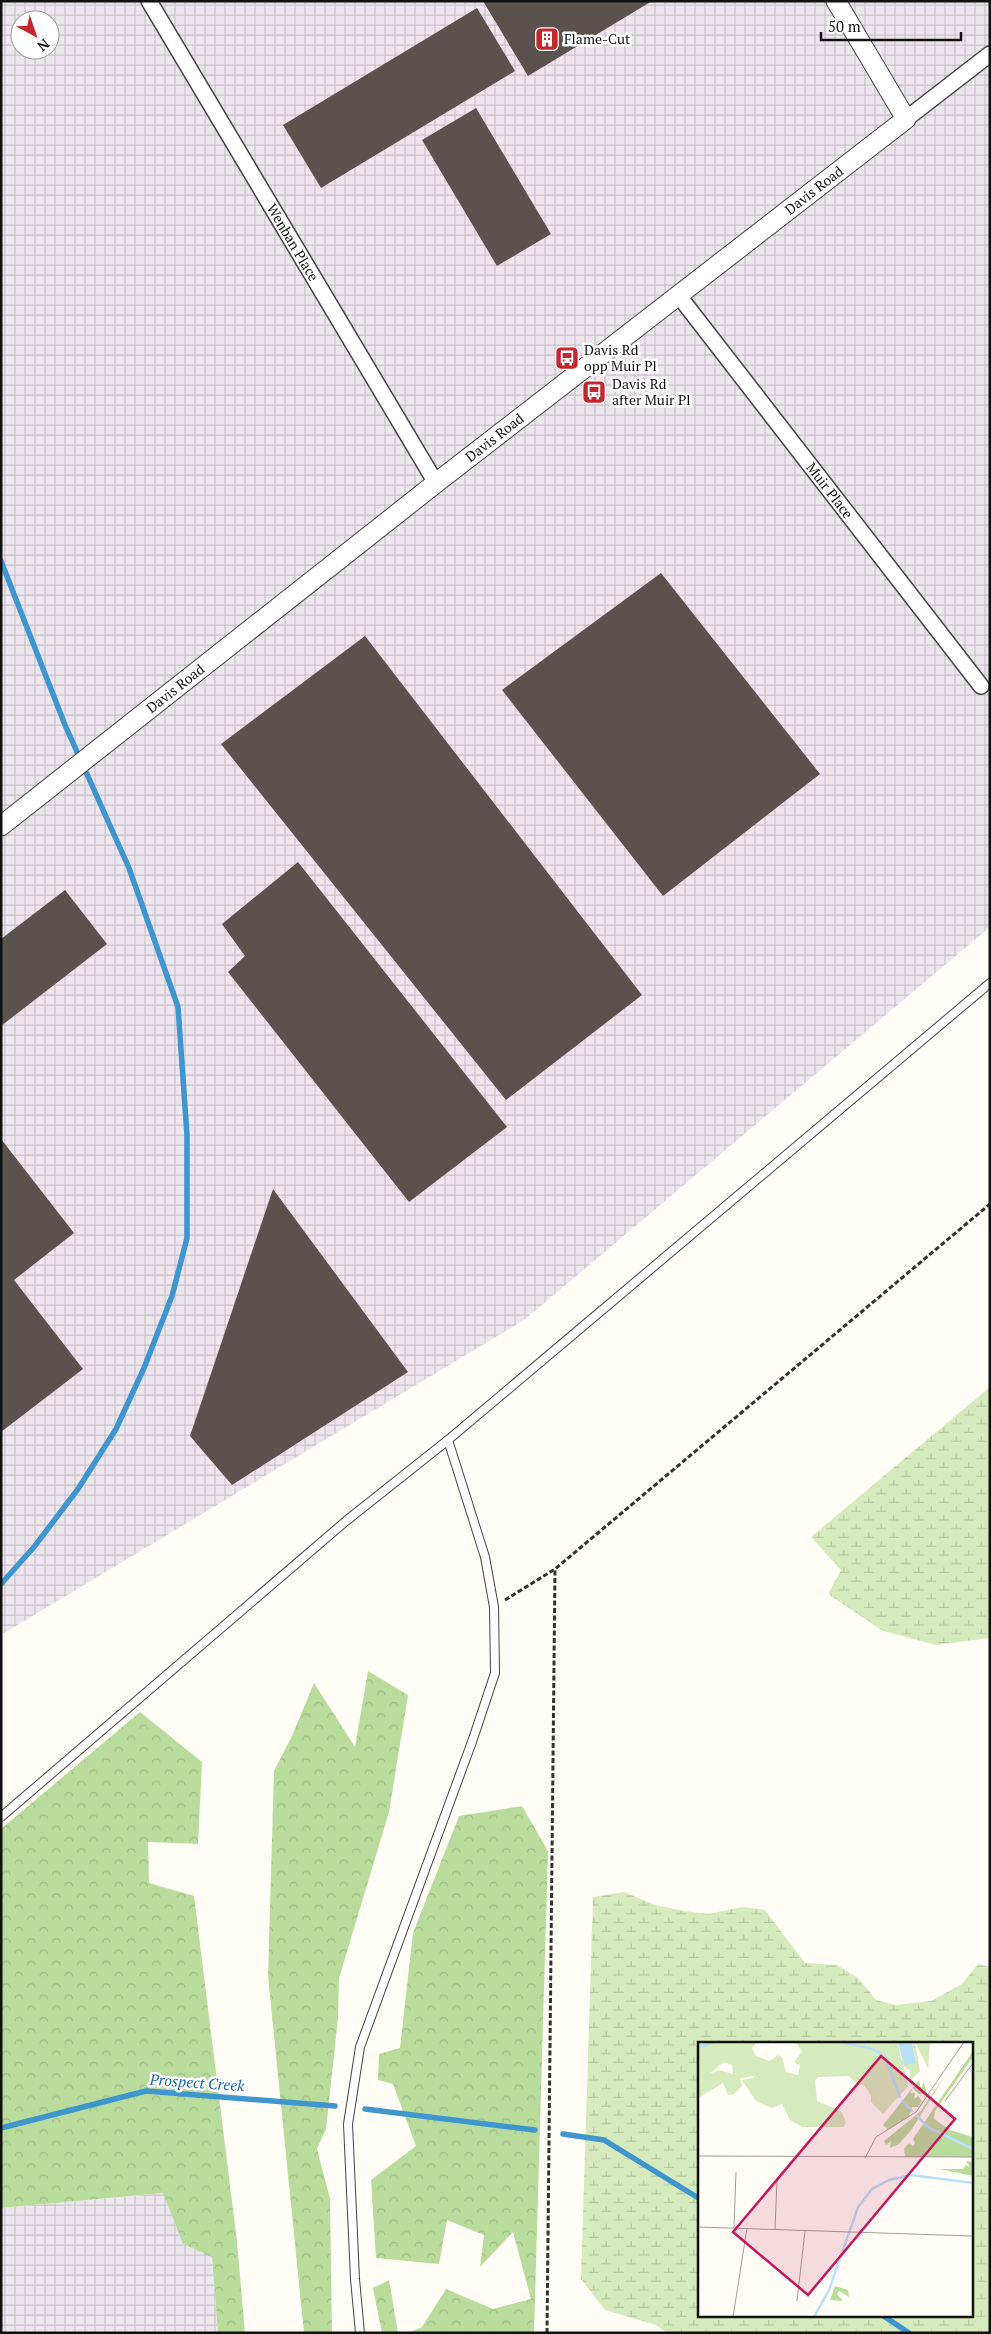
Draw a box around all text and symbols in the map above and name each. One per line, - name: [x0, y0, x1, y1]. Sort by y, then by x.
- north arrow: [10, 10, 60, 60]
- scale bar: [821, 10, 961, 42]
- text: 50 m: [828, 16, 861, 36]
- building icon: Flame-Cut: [534, 26, 560, 52]
- place label: Flame-Cut: [564, 29, 631, 48]
- text: N: [33, 35, 54, 56]
- street label: Davis Road: [781, 161, 847, 219]
- street label: Wenban Place: [263, 200, 324, 284]
- place label: Davis Rd opp Muir Pl: [584, 340, 657, 375]
- bus stop icon: Davis Rd opp Muir Pl: [554, 345, 580, 371]
- place label: Davis Rd after Muir Pl: [612, 374, 690, 409]
- bus stop icon: Davis Rd after Muir Pl: [581, 379, 607, 405]
- street label: Davis Road: [461, 408, 528, 466]
- street label: Muir Place: [802, 458, 858, 522]
- street label: Davis Road: [142, 659, 208, 717]
- inset map: [698, 2042, 974, 2316]
- water label: Prospect Creek: [148, 2069, 246, 2095]

